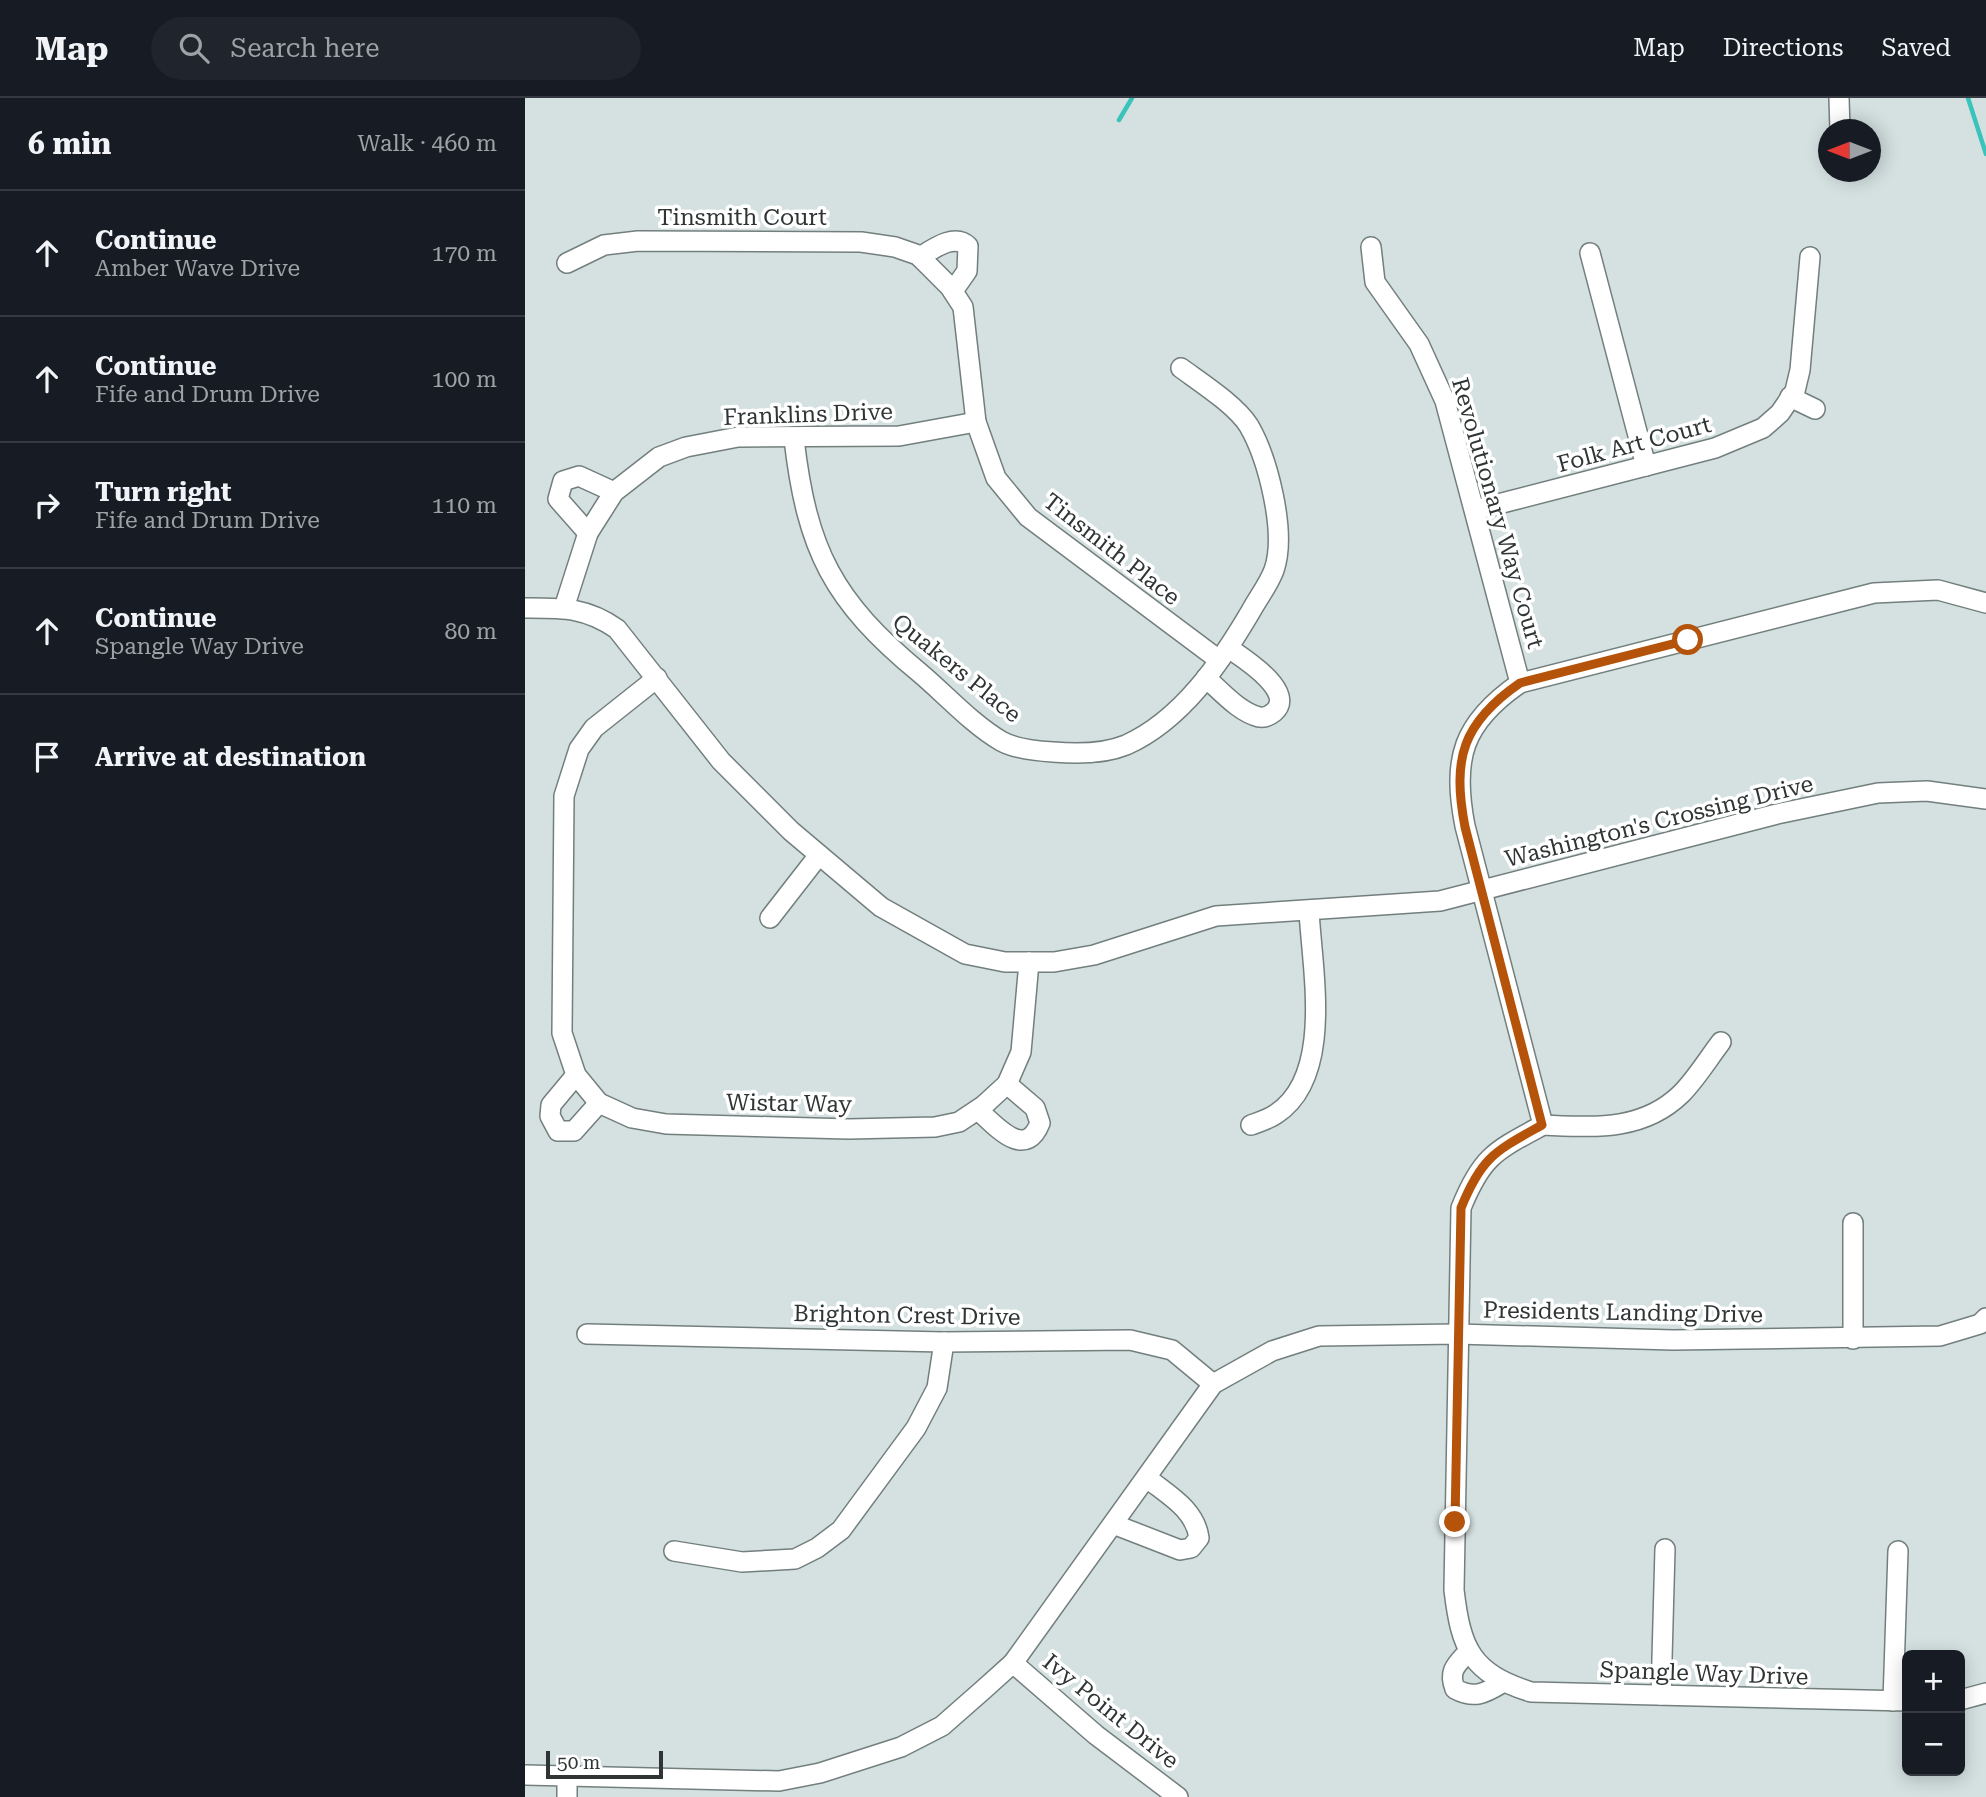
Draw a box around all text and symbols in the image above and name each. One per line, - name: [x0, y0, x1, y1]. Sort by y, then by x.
- search box: [151, 17, 641, 80]
- text: Map: [35, 29, 109, 68]
- icon: search: [175, 29, 213, 67]
- text: Search here: [231, 33, 380, 63]
- text: Map: [1633, 34, 1685, 62]
- text: Directions: [1723, 34, 1843, 62]
- text: Saved: [1881, 34, 1951, 62]
- north arrow: [1818, 119, 1881, 182]
- text: 6 min: [28, 126, 111, 161]
- text: Walk · 460 m: [358, 130, 497, 157]
- street label: Tinsmith Court: [657, 204, 827, 231]
- text: Continue: [95, 225, 217, 255]
- icon: ahead: [28, 234, 66, 272]
- text: 170 m: [432, 240, 497, 267]
- text: Amber Wave Drive: [95, 255, 300, 282]
- text: Continue: [95, 351, 217, 381]
- icon: ahead: [28, 360, 66, 398]
- text: 100 m: [432, 366, 497, 393]
- street label: Revolutionary Way Court: [1446, 375, 1549, 652]
- text: Fife and Drum Drive: [95, 381, 320, 408]
- street label: Franklins Drive: [723, 398, 893, 431]
- street label: Folk Art Court: [1554, 411, 1714, 478]
- text: Turn right: [95, 477, 231, 507]
- icon: right: [28, 486, 66, 524]
- street label: Tinsmith Place: [1038, 488, 1185, 611]
- text: 110 m: [432, 492, 497, 519]
- text: Fife and Drum Drive: [95, 507, 320, 534]
- text: Continue: [95, 603, 217, 633]
- street label: Quakers Place: [887, 608, 1026, 728]
- icon: ahead: [28, 612, 66, 650]
- text: 80 m: [444, 618, 497, 645]
- route start: [1672, 624, 1703, 655]
- text: Spangle Way Drive: [95, 633, 304, 660]
- icon: arrive: [28, 738, 66, 776]
- text: Arrive at destination: [95, 742, 366, 772]
- street label: Washington's Crossing Drive: [1502, 770, 1816, 873]
- street label: Wistar Way: [726, 1089, 852, 1118]
- street label: Presidents Landing Drive: [1483, 1297, 1763, 1328]
- street label: Brighton Crest Drive: [793, 1300, 1021, 1331]
- route end: [1439, 1506, 1470, 1537]
- street label: Ivy Point Drive: [1037, 1648, 1184, 1774]
- map controls: [1902, 1650, 1965, 1776]
- button: +: [1902, 1650, 1965, 1713]
- street label: Spangle Way Drive: [1599, 1656, 1809, 1691]
- button: −: [1902, 1713, 1965, 1776]
- scale bar: [546, 1748, 663, 1780]
- text: 50 m: [557, 1751, 600, 1774]

